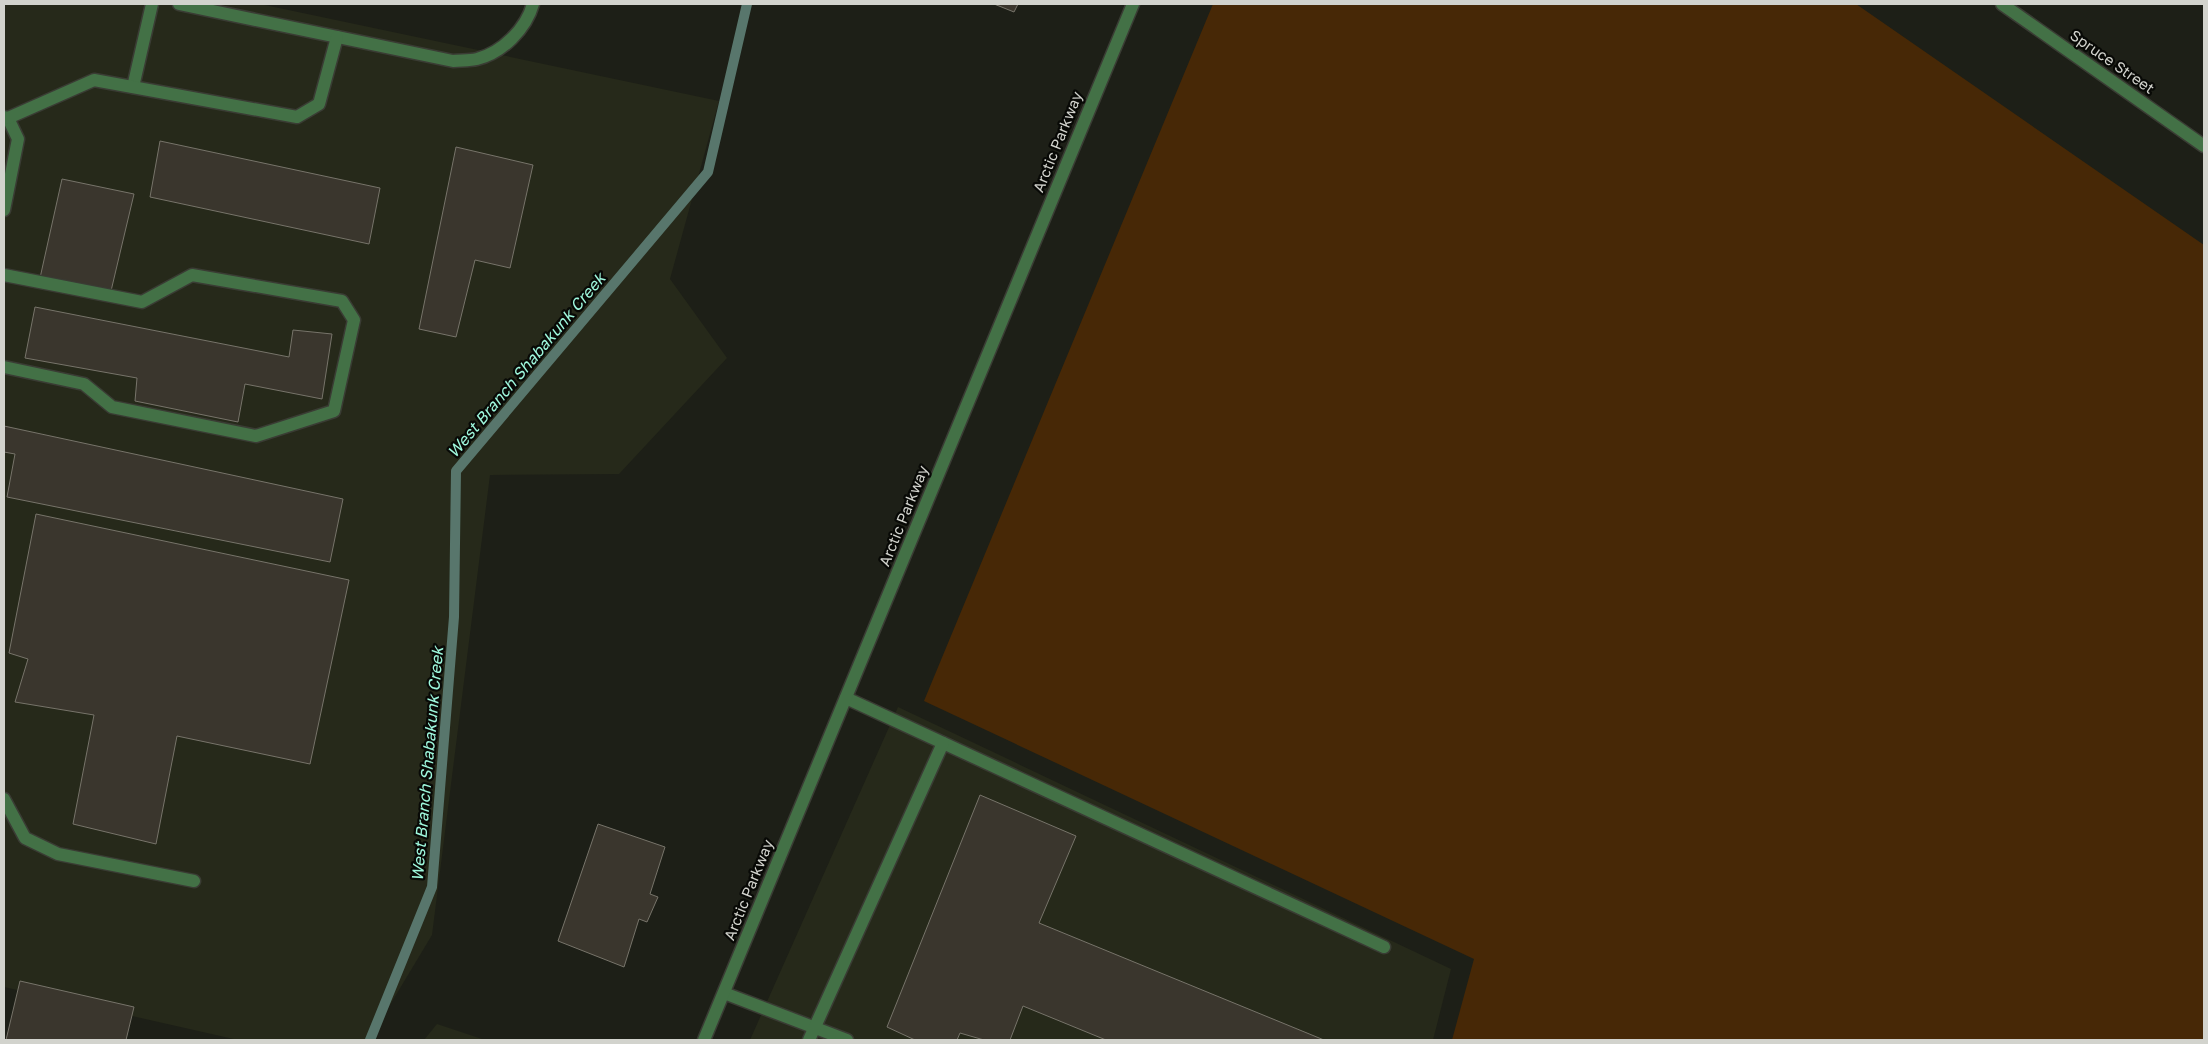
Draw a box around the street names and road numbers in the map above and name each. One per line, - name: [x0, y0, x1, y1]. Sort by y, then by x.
- street label: Spruce Street: [2067, 25, 2158, 97]
- street label: Arctic Parkway: [1029, 88, 1086, 195]
- street label: Arctic Parkway: [875, 462, 932, 569]
- street label: Arctic Parkway: [720, 836, 777, 943]

